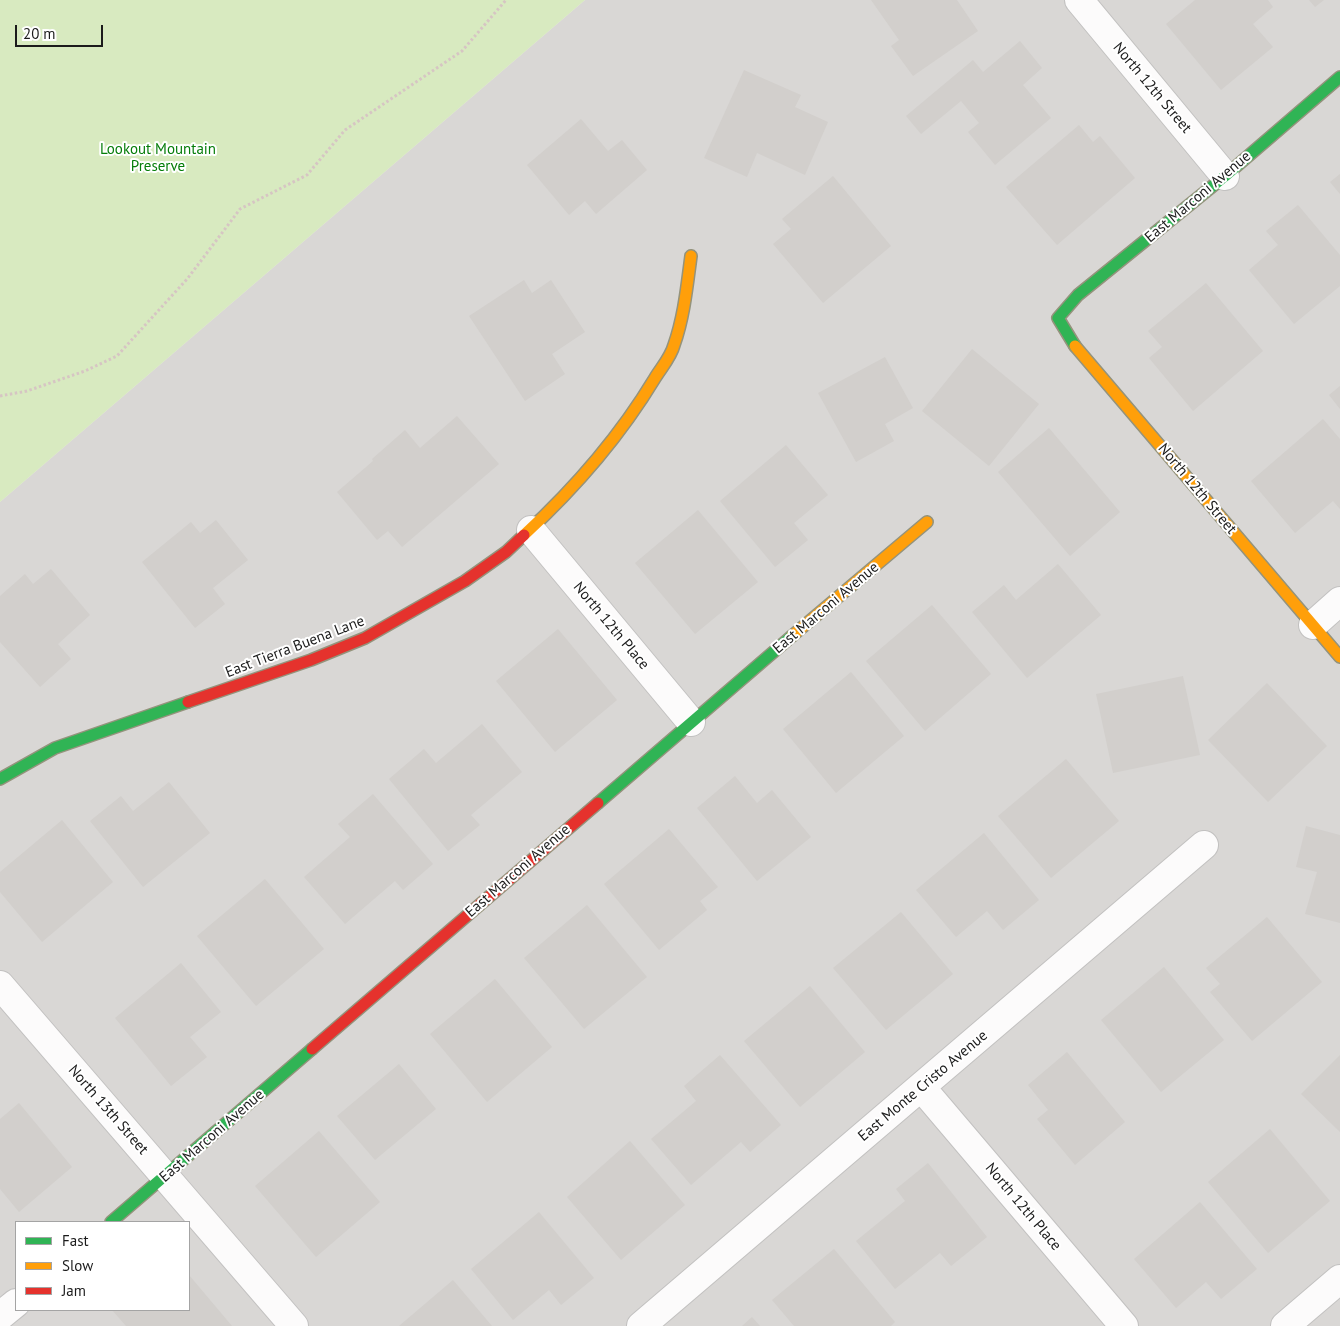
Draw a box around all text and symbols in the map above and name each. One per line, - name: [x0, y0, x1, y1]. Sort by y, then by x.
- scale bar: [18, 15, 105, 47]
- text: 20 m: [23, 24, 56, 43]
- street label: North 12th Street: [1109, 39, 1195, 137]
- park label: Lookout Mountain Preserve: [100, 141, 216, 176]
- street label: East Marconi Avenue: [1141, 147, 1255, 247]
- street label: North 12th Street: [1154, 440, 1240, 538]
- street label: East Marconi Avenue: [769, 558, 883, 658]
- street label: North 12th Place: [569, 579, 653, 673]
- street label: East Tierra Buena Lane: [223, 612, 367, 682]
- street label: East Marconi Avenue: [462, 821, 574, 921]
- street label: East Monte Cristo Avenue: [855, 1027, 991, 1145]
- street label: North 13th Street: [64, 1061, 152, 1159]
- street label: East Marconi Avenue: [156, 1086, 268, 1186]
- street label: North 12th Place: [981, 1160, 1065, 1254]
- legend: [15, 1221, 190, 1311]
- text: Fast: [62, 1231, 89, 1250]
- text: Slow: [62, 1256, 93, 1275]
- text: Jam: [62, 1281, 86, 1300]

